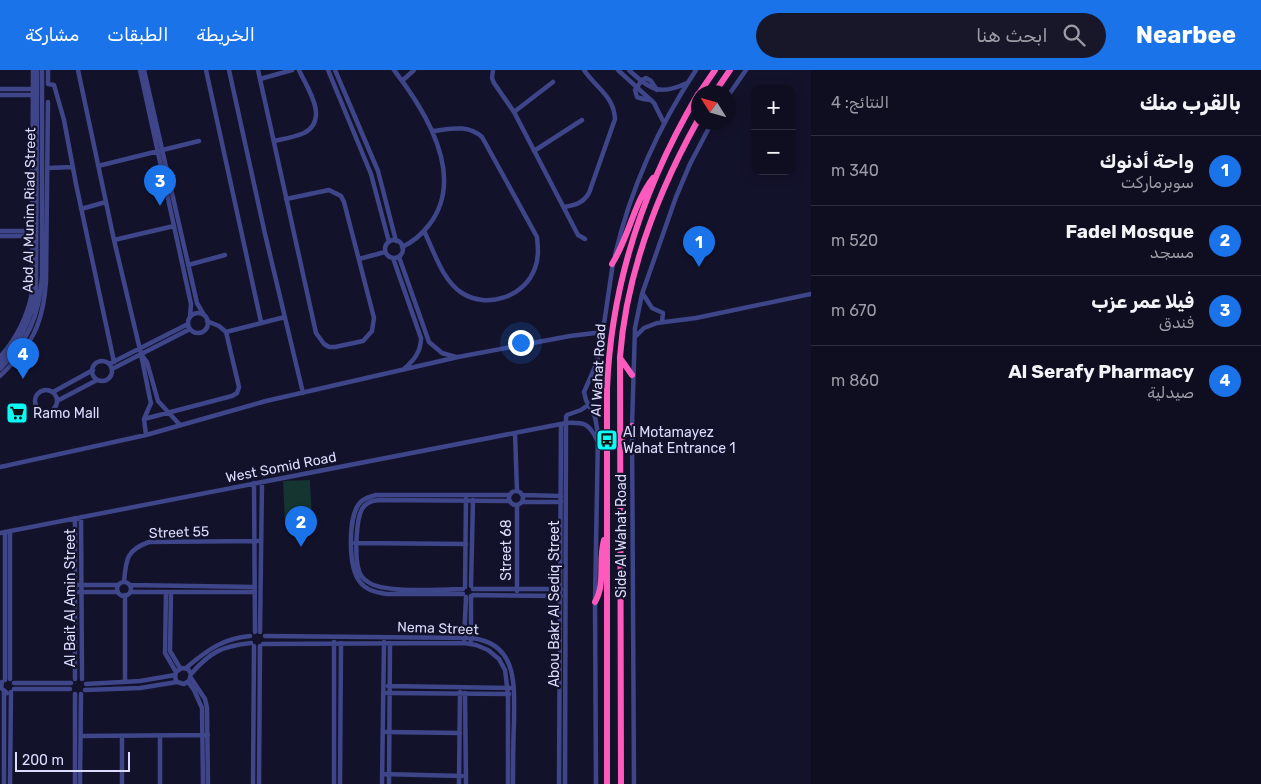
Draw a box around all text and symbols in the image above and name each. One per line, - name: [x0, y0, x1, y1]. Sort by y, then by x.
- search box: [756, 13, 1106, 58]
- icon: search: [1060, 21, 1088, 49]
- text: Nearbee: [1136, 21, 1236, 49]
- text: مشاركة: [25, 24, 79, 46]
- text: الطبقات: [107, 24, 168, 46]
- text: الخريطة: [196, 24, 255, 46]
- text: ابحث هنا: [976, 24, 1048, 47]
- north arrow: [691, 85, 736, 130]
- map controls: [751, 85, 796, 175]
- button: +: [751, 85, 796, 130]
- text: بالقرب منك: [1140, 90, 1241, 115]
- text: النتائج: 4: [831, 93, 889, 112]
- street label: Abd Al Munim Riad Street: [20, 127, 39, 293]
- button: −: [751, 130, 796, 175]
- text: واحة أدنوك: [1100, 150, 1194, 173]
- text: 340 m: [831, 161, 879, 180]
- text: 1: [1221, 161, 1229, 180]
- pin: 3: [144, 165, 176, 206]
- text: سوبرماركت: [1121, 173, 1194, 192]
- text: Fadel Mosque: [1065, 220, 1194, 243]
- pin: 1: [683, 226, 715, 267]
- text: 520 m: [831, 231, 878, 250]
- text: 2: [1220, 231, 1230, 250]
- text: مسجد: [1150, 243, 1194, 262]
- text: فيلا عمر عزب: [1091, 290, 1194, 313]
- text: 670 m: [831, 301, 877, 320]
- text: 3: [1220, 301, 1230, 320]
- text: فندق: [1159, 313, 1194, 332]
- street label: Al Wahat Road: [588, 323, 609, 417]
- your location: [508, 330, 534, 356]
- pin: 4: [7, 338, 39, 379]
- text: Al Serafy Pharmacy: [1008, 360, 1194, 383]
- text: 860 m: [831, 371, 879, 390]
- text: 4: [1220, 371, 1230, 390]
- text: صيدلية: [1147, 383, 1194, 402]
- supermarket icon: Ramo Mall: [5, 401, 29, 425]
- place label: Ramo Mall: [33, 405, 99, 422]
- place label: Al Motamayez Wahat Entrance 1: [623, 424, 735, 457]
- bus stop icon: Al Motamayez Wahat Entrance 1: [595, 428, 619, 452]
- street label: West Somid Road: [224, 448, 338, 487]
- street label: Side Al Wahat Road: [613, 474, 630, 598]
- pin: 2: [285, 506, 317, 547]
- street label: Street 68: [498, 519, 515, 581]
- street label: Abou Bakr Al Sediq Street: [546, 520, 563, 687]
- street label: Street 55: [148, 523, 210, 542]
- street label: Al Bait Al Amin Street: [62, 528, 79, 667]
- street label: Nema Street: [397, 619, 480, 638]
- scale bar: [15, 749, 130, 772]
- text: 200 m: [22, 752, 64, 769]

